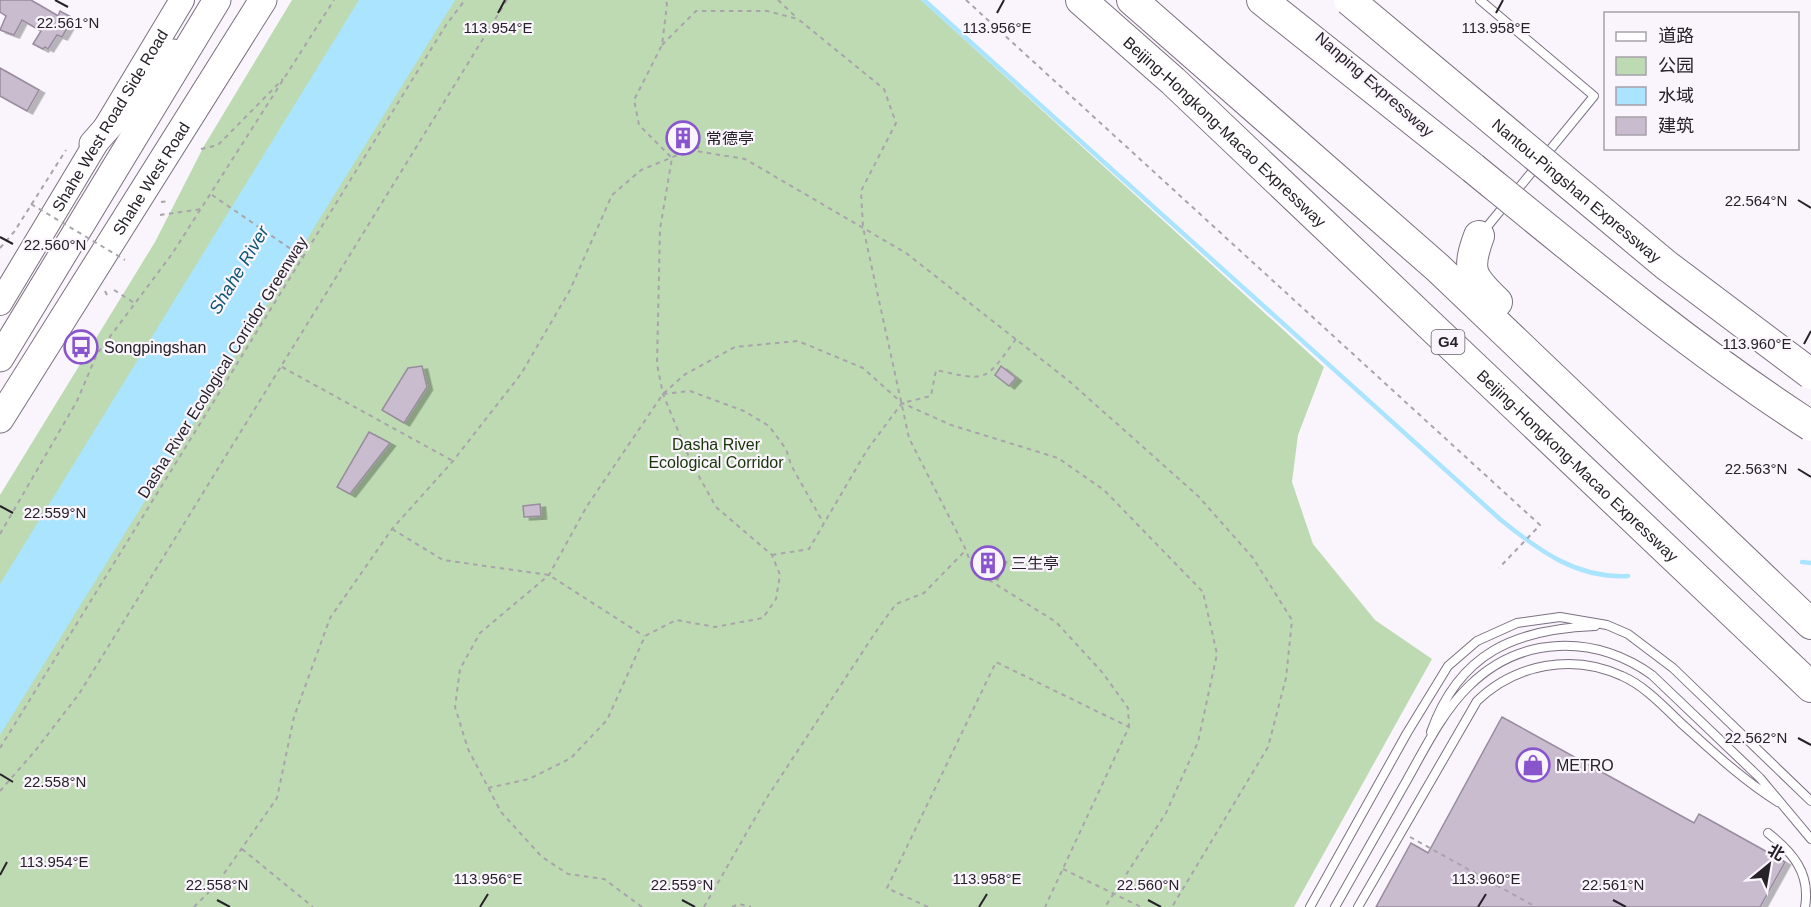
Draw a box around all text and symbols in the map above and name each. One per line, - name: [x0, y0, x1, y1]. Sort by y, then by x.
- legend: [1604, 12, 1799, 150]
- text: 22.561°N: [37, 14, 99, 31]
- text: 113.954°E: [463, 19, 533, 36]
- text: 113.956°E: [962, 19, 1032, 36]
- text: 113.958°E: [1461, 19, 1531, 36]
- street label: Shahe West Road Side Road: [47, 26, 171, 214]
- text: 道路: [1658, 26, 1694, 46]
- street label: Nanping Expressway: [1312, 29, 1437, 140]
- street label: Beijing-Hongkong-Macao Expressway: [1120, 33, 1329, 231]
- text: 公园: [1658, 56, 1694, 76]
- text: 水域: [1658, 86, 1694, 106]
- street label: Nantou-Pingshan Expressway: [1489, 116, 1664, 266]
- text: 建筑: [1658, 116, 1694, 136]
- street label: Shahe West Road: [108, 119, 192, 239]
- building icon: 常德亭: [665, 120, 701, 156]
- place label: 常德亭: [706, 130, 754, 147]
- text: 22.564°N: [1725, 192, 1787, 209]
- water label: Shahe River: [205, 222, 274, 318]
- street label: Dasha River Ecological Corridor Greenway: [134, 233, 310, 501]
- text: 22.560°N: [24, 236, 86, 253]
- bus stop icon: Songpingshan: [63, 329, 99, 365]
- road number: G4: [1432, 330, 1464, 354]
- text: 113.960°E: [1722, 335, 1792, 352]
- place label: Songpingshan: [104, 339, 206, 356]
- street label: Beijing-Hongkong-Macao Expressway: [1474, 367, 1681, 565]
- park label: Dasha River Ecological Corridor: [648, 436, 784, 471]
- text: 22.563°N: [1725, 460, 1787, 477]
- text: 22.559°N: [24, 504, 86, 521]
- building icon: 三生亭: [970, 545, 1006, 581]
- place label: 三生亭: [1011, 555, 1059, 572]
- text: 22.562°N: [1725, 729, 1787, 746]
- shop icon: METRO: [1515, 747, 1551, 783]
- place label: METRO: [1556, 757, 1614, 774]
- text: 22.558°N: [24, 773, 86, 790]
- north arrow: [1739, 835, 1799, 895]
- text: 北: [1765, 841, 1787, 864]
- text: 113.954°E: [19, 853, 89, 870]
- text: 113.956°E: [453, 870, 523, 887]
- text: 113.958°E: [952, 870, 1022, 887]
- text: 113.960°E: [1451, 870, 1521, 887]
- text: 22.558°N: [186, 876, 248, 893]
- text: 22.559°N: [651, 876, 713, 893]
- text: 22.560°N: [1117, 876, 1179, 893]
- text: 22.561°N: [1582, 876, 1644, 893]

